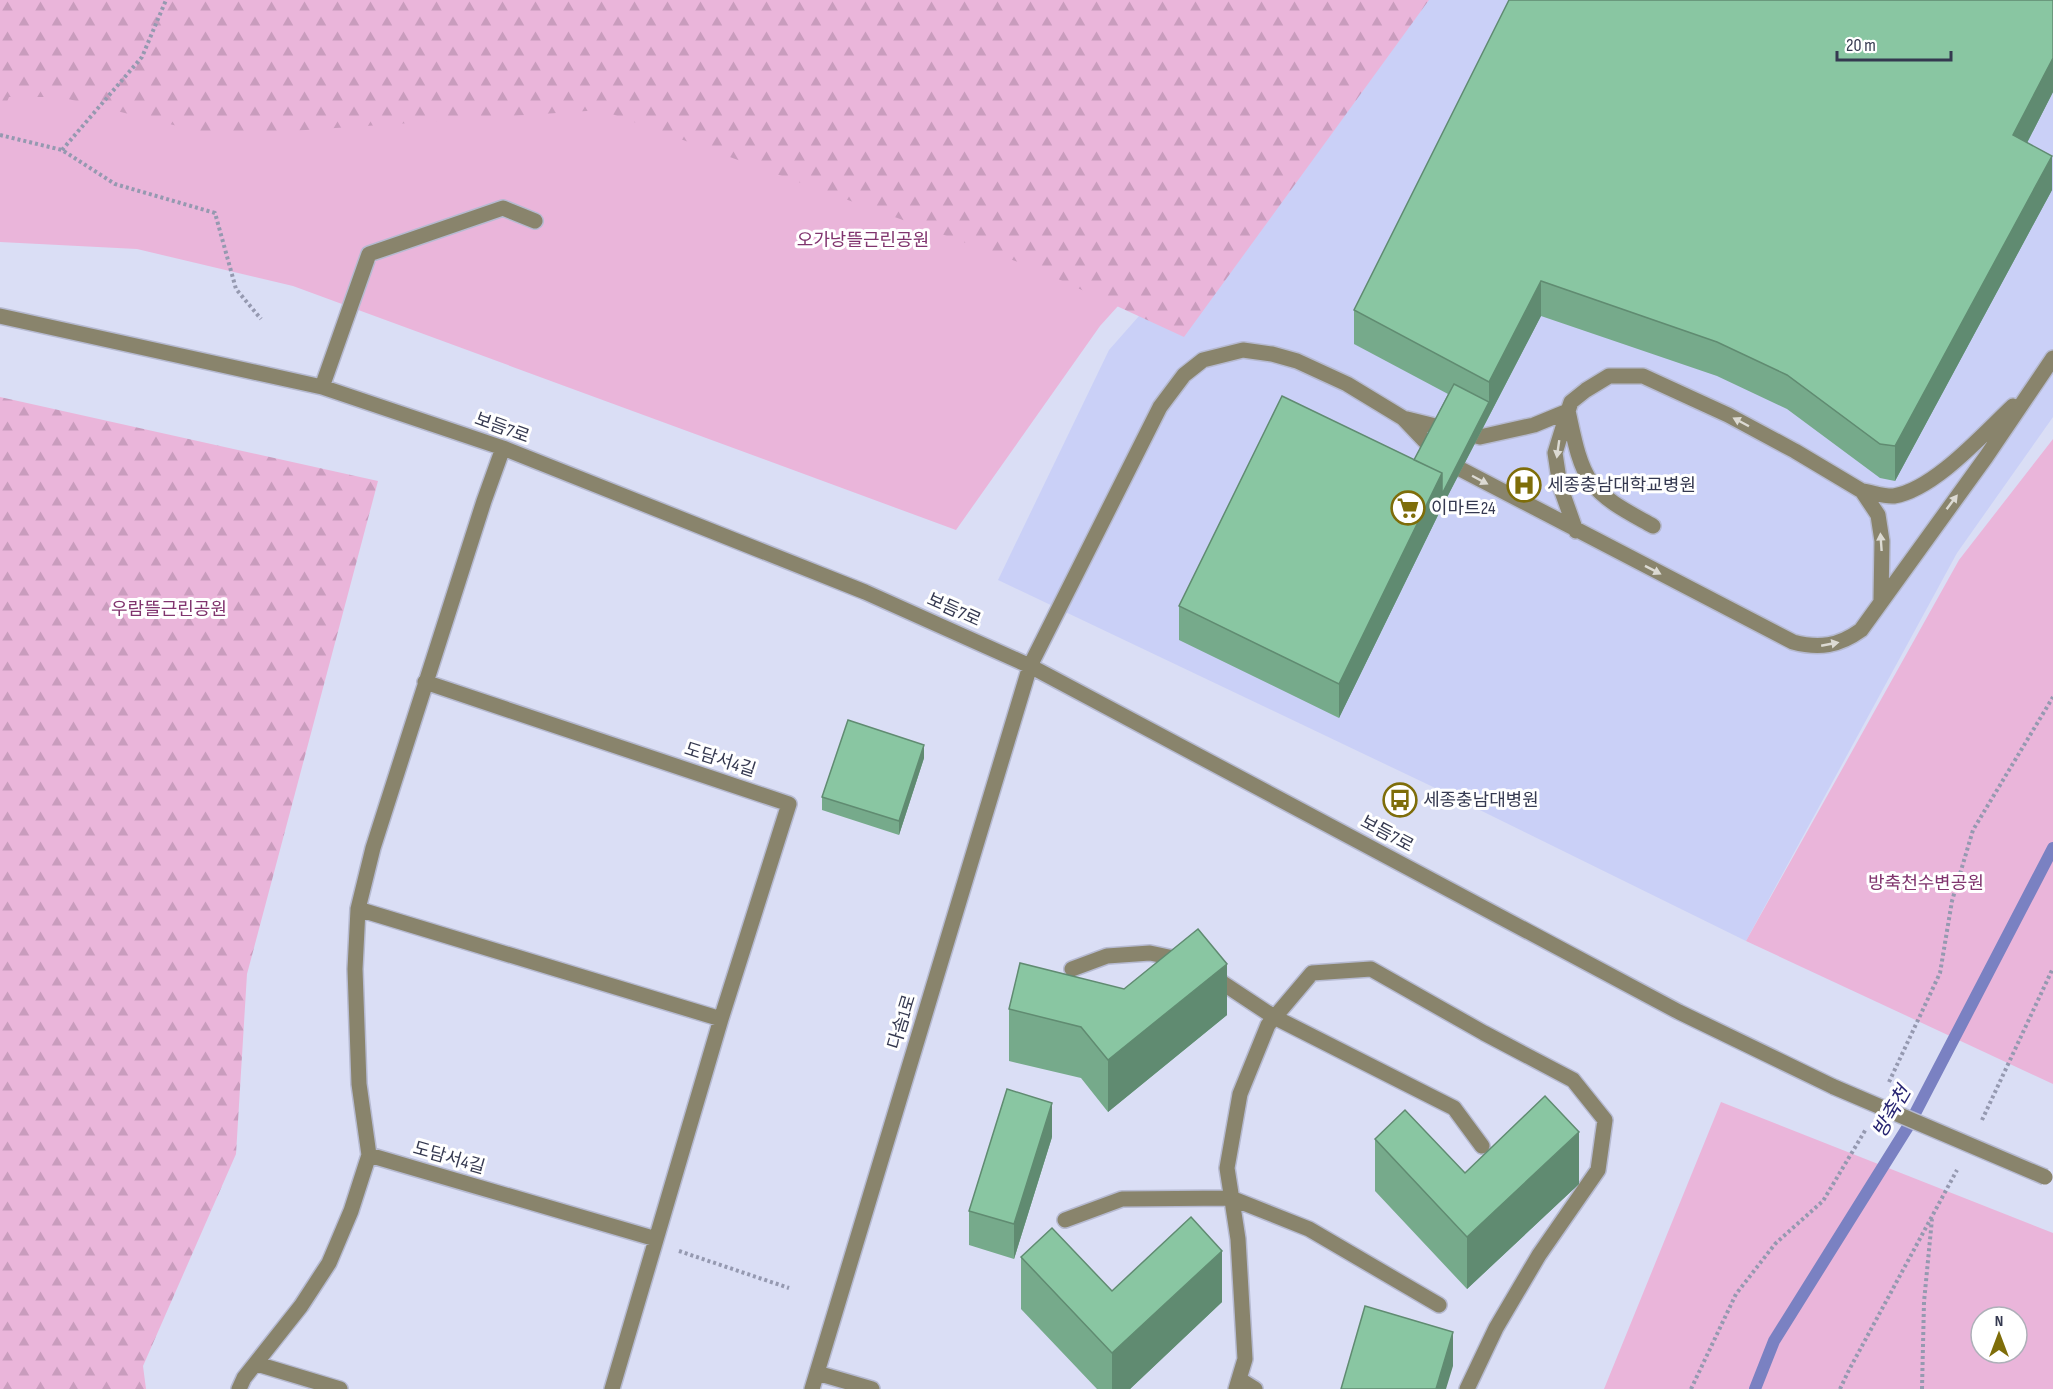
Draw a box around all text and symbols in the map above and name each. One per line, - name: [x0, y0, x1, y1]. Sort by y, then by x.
- scale bar: [1837, 24, 1951, 62]
- text: 20 m: [1846, 35, 1876, 56]
- park label: 오가낭뜰근린공원: [797, 230, 929, 251]
- street label: 보듬7로: [472, 408, 532, 448]
- one-way arrow: [1733, 417, 1750, 427]
- one-way arrow: [1553, 439, 1562, 458]
- hospital icon: 세종충남대학교병원: [1506, 467, 1542, 503]
- one-way arrow: [1472, 475, 1489, 485]
- place label: 세종충남대학교병원: [1547, 475, 1696, 496]
- supermarket icon: 이마트24: [1390, 490, 1426, 526]
- one-way arrow: [1946, 494, 1959, 510]
- place label: 이마트24: [1431, 498, 1496, 519]
- one-way arrow: [1876, 532, 1886, 551]
- one-way arrow: [1644, 566, 1661, 575]
- street label: 보듬7로: [924, 589, 984, 631]
- park label: 우람뜰근린공원: [111, 599, 227, 620]
- one-way arrow: [1820, 639, 1839, 648]
- street label: 도담서4길: [682, 739, 758, 781]
- bus stop icon: 세종충남대병원: [1382, 782, 1418, 818]
- place label: 세종충남대병원: [1423, 790, 1539, 811]
- street label: 보듬7로: [1357, 811, 1417, 857]
- park label: 방축천수변공원: [1868, 873, 1984, 894]
- street label: 다솜1로: [884, 992, 920, 1052]
- water label: 방축천: [1868, 1080, 1917, 1142]
- street label: 도담서4길: [411, 1138, 487, 1178]
- north arrow: [1969, 1305, 2029, 1365]
- text: N: [1995, 1312, 2003, 1331]

